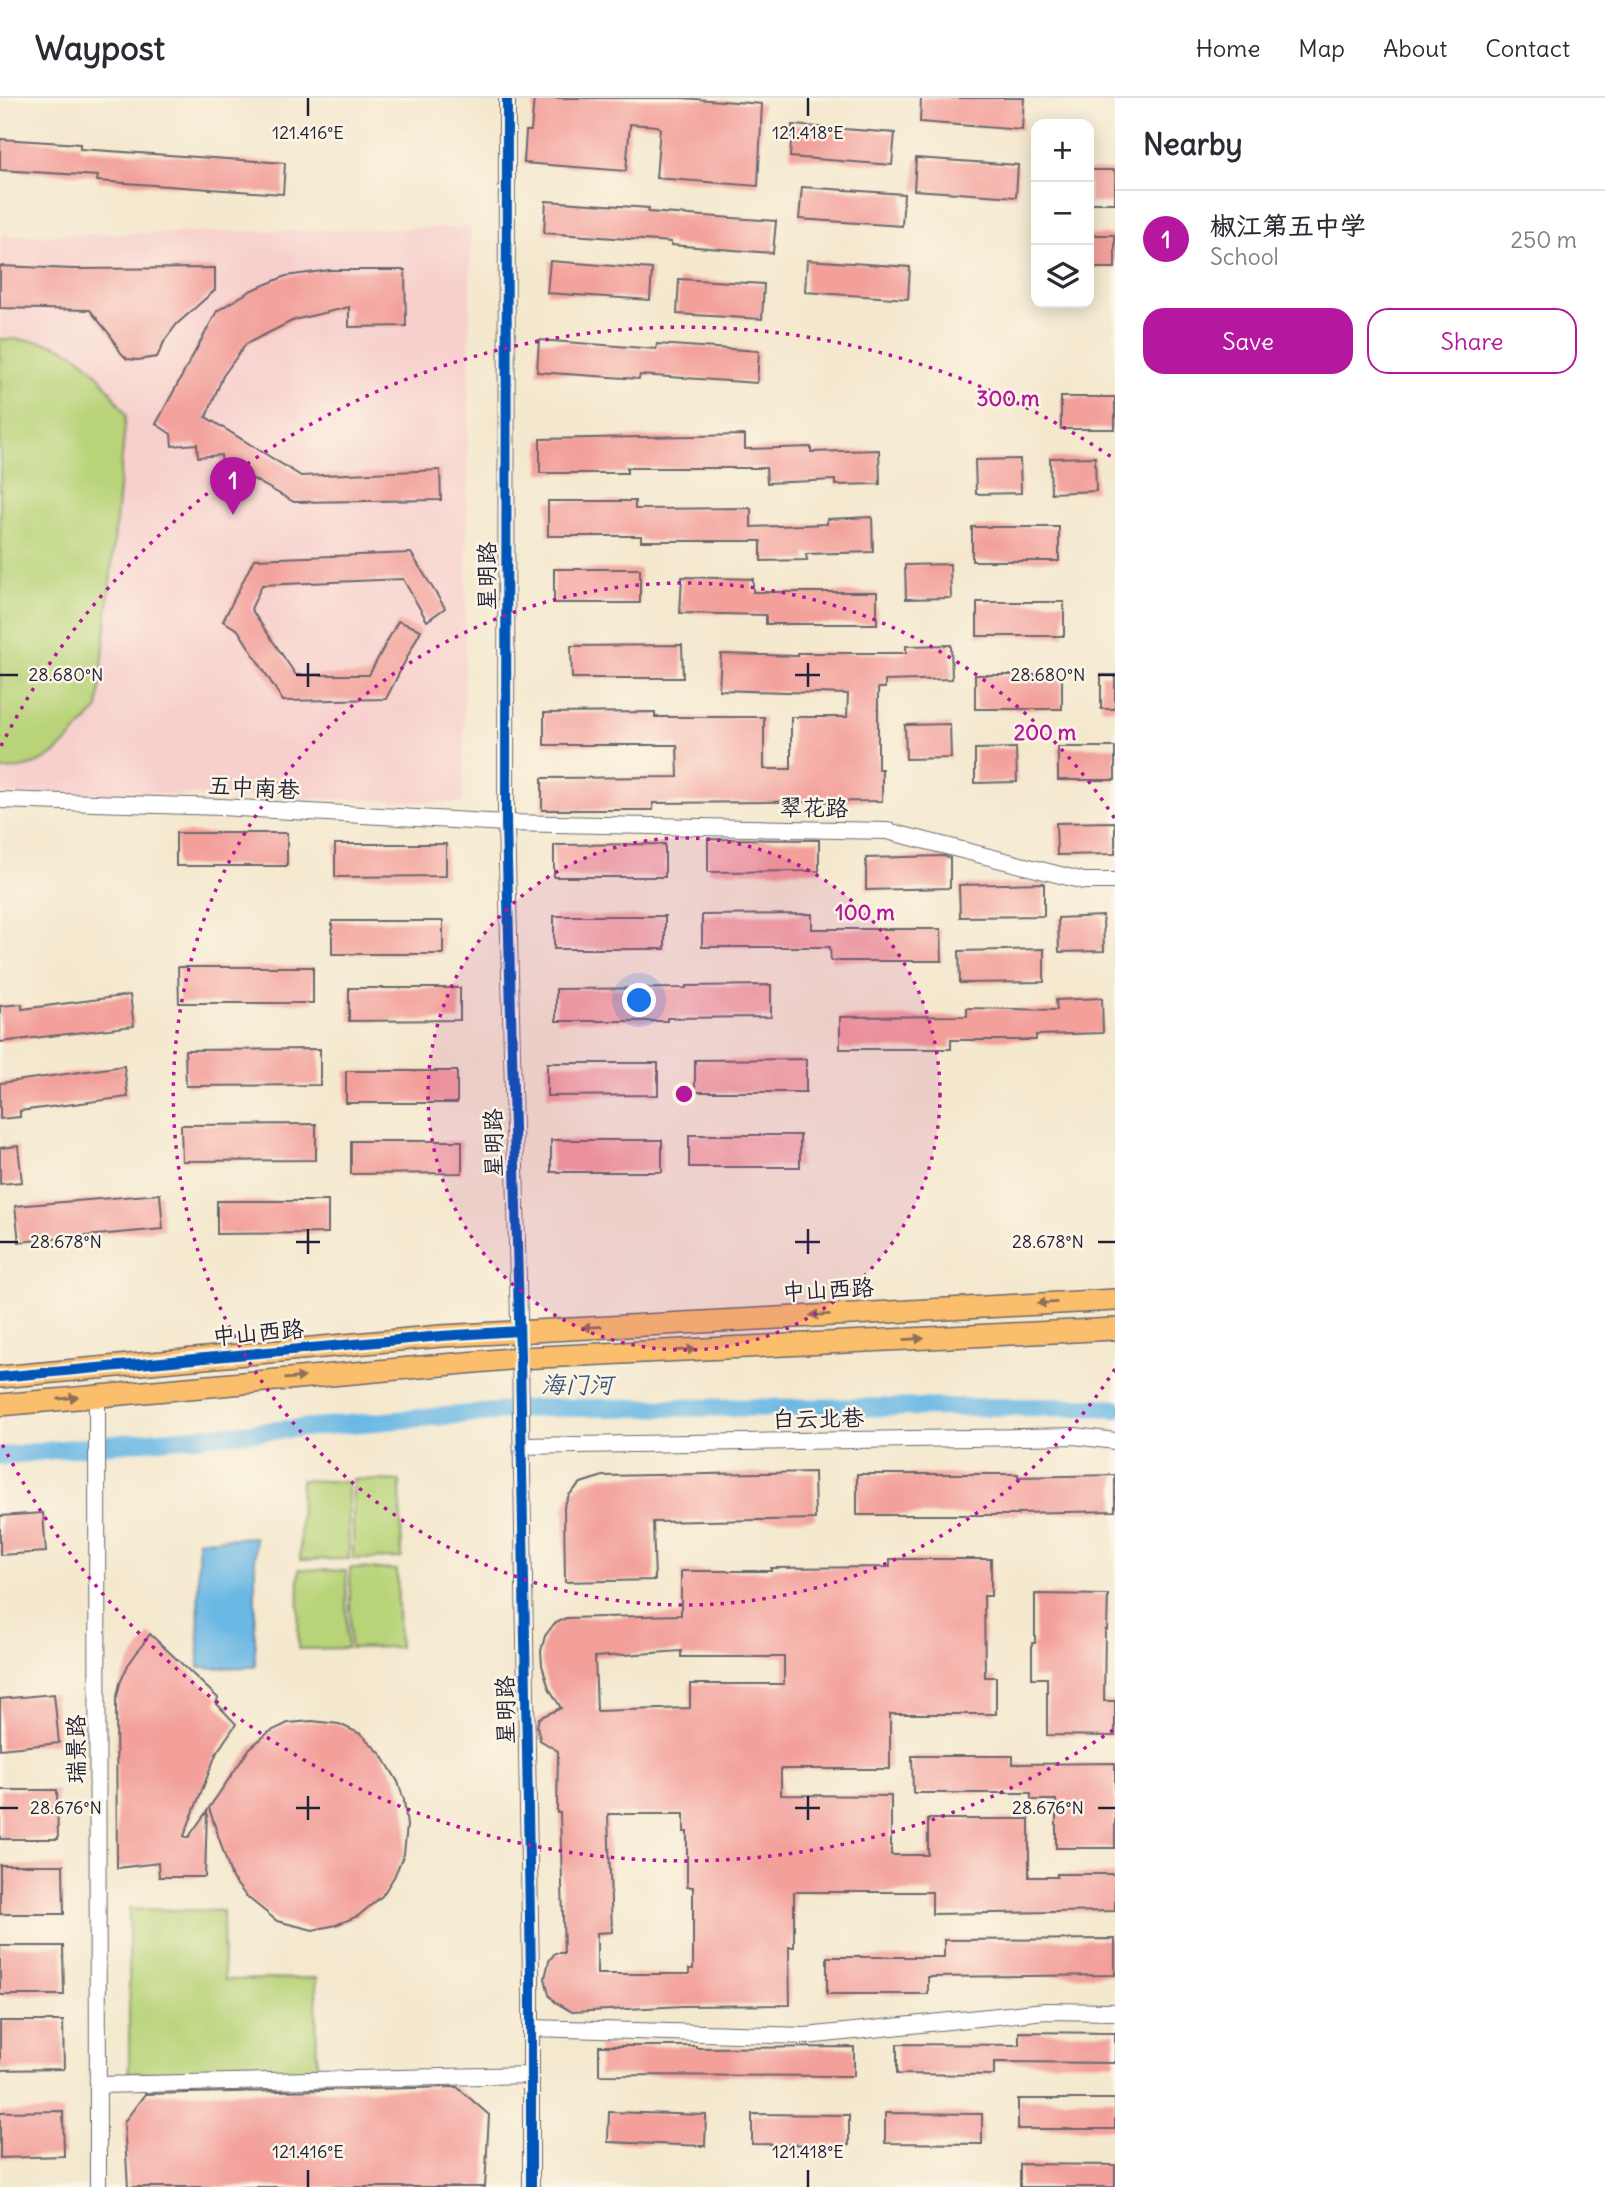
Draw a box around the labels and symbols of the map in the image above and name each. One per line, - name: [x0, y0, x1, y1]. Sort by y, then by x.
- text: 121.416°E: [272, 121, 344, 144]
- text: 121.418°E: [772, 121, 844, 144]
- text: 300 m: [977, 385, 1040, 412]
- pin: 1: [210, 457, 256, 515]
- street label: 星明路: [472, 542, 501, 611]
- text: 28.680°N: [28, 663, 104, 686]
- text: 28.680°N: [1010, 663, 1086, 686]
- text: 200 m: [1014, 719, 1077, 746]
- street label: 五中南巷: [207, 770, 302, 804]
- street label: 翠花路: [779, 792, 849, 822]
- text: 100 m: [835, 899, 895, 926]
- your location: [622, 983, 656, 1017]
- centre of rings: [672, 1082, 696, 1106]
- street label: 星明路: [478, 1108, 508, 1178]
- text: 28.678°N: [30, 1230, 102, 1253]
- text: 28.678°N: [1012, 1230, 1084, 1253]
- street label: 中山西路: [781, 1272, 875, 1306]
- one-way arrow: [1036, 1298, 1058, 1309]
- one-way arrow: [808, 1310, 830, 1321]
- street label: 中山西路: [211, 1314, 305, 1350]
- one-way arrow: [581, 1322, 603, 1333]
- one-way arrow: [903, 1334, 925, 1345]
- one-way arrow: [675, 1344, 697, 1355]
- water label: 海门河: [541, 1369, 617, 1399]
- one-way arrow: [284, 1372, 306, 1383]
- one-way arrow: [57, 1392, 79, 1403]
- street label: 白云北巷: [772, 1403, 865, 1433]
- street label: 星明路: [490, 1675, 520, 1745]
- street label: 瑞景路: [61, 1715, 90, 1784]
- text: 28.676°N: [30, 1796, 102, 1819]
- text: 28.676°N: [1012, 1796, 1084, 1819]
- text: 121.416°E: [272, 2140, 344, 2163]
- text: 121.418°E: [772, 2140, 844, 2163]

